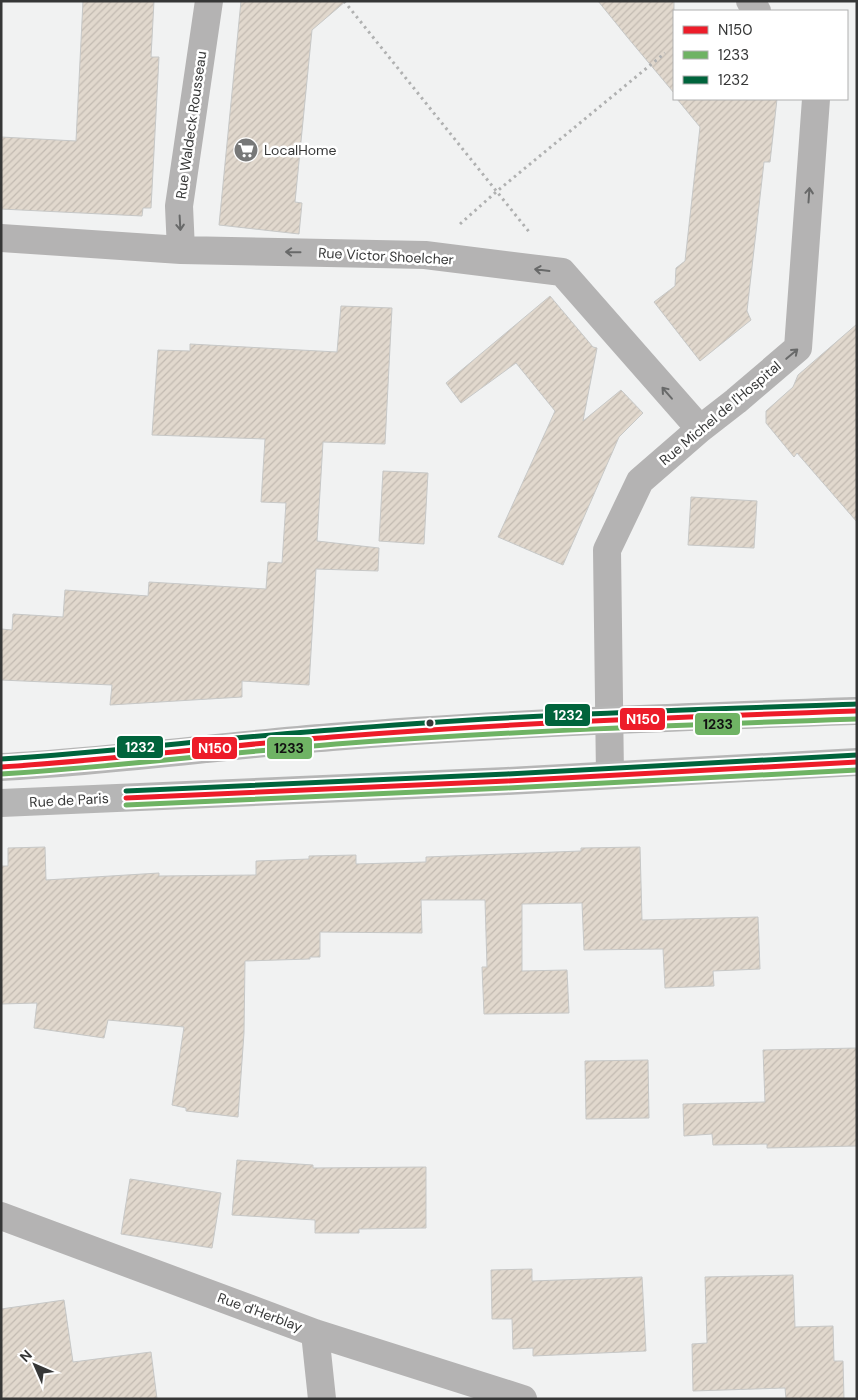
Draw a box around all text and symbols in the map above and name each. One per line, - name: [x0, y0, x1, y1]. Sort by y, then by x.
- legend: [673, 10, 848, 100]
- text: N150: [718, 20, 752, 40]
- text: 1233: [718, 45, 749, 65]
- street label: Rue Waldeck Rousseau: [172, 50, 210, 200]
- text: 1232: [718, 70, 749, 90]
- supermarket icon: LocalHome: [233, 137, 259, 163]
- place label: LocalHome: [264, 141, 336, 159]
- one-way arrow: [805, 187, 814, 203]
- one-way arrow: [175, 215, 184, 231]
- street label: Rue Victor Shoelcher: [318, 243, 454, 269]
- one-way arrow: [285, 247, 302, 257]
- one-way arrow: [534, 264, 550, 274]
- one-way arrow: [785, 348, 798, 359]
- street label: Rue Michel de l'Hospital: [656, 357, 784, 469]
- one-way arrow: [661, 386, 673, 399]
- line badge: 1232: [544, 703, 591, 727]
- text: 1232: [553, 706, 583, 724]
- line badge: N150: [619, 707, 666, 731]
- text: N150: [626, 710, 660, 728]
- line badge: 1233: [694, 712, 741, 736]
- text: 1233: [703, 715, 733, 733]
- unlabelled marker: [425, 718, 435, 728]
- line badge: 1232: [116, 735, 164, 759]
- line badge: N150: [191, 736, 238, 760]
- line badge: 1233: [266, 736, 313, 760]
- text: 1232: [125, 738, 155, 756]
- text: N150: [198, 739, 232, 757]
- text: 1233: [274, 739, 304, 757]
- street label: Rue de Paris: [29, 789, 109, 811]
- street label: Rue d'Herblay: [215, 1288, 305, 1336]
- north arrow: [10, 1340, 60, 1390]
- text: N: [16, 1346, 36, 1366]

